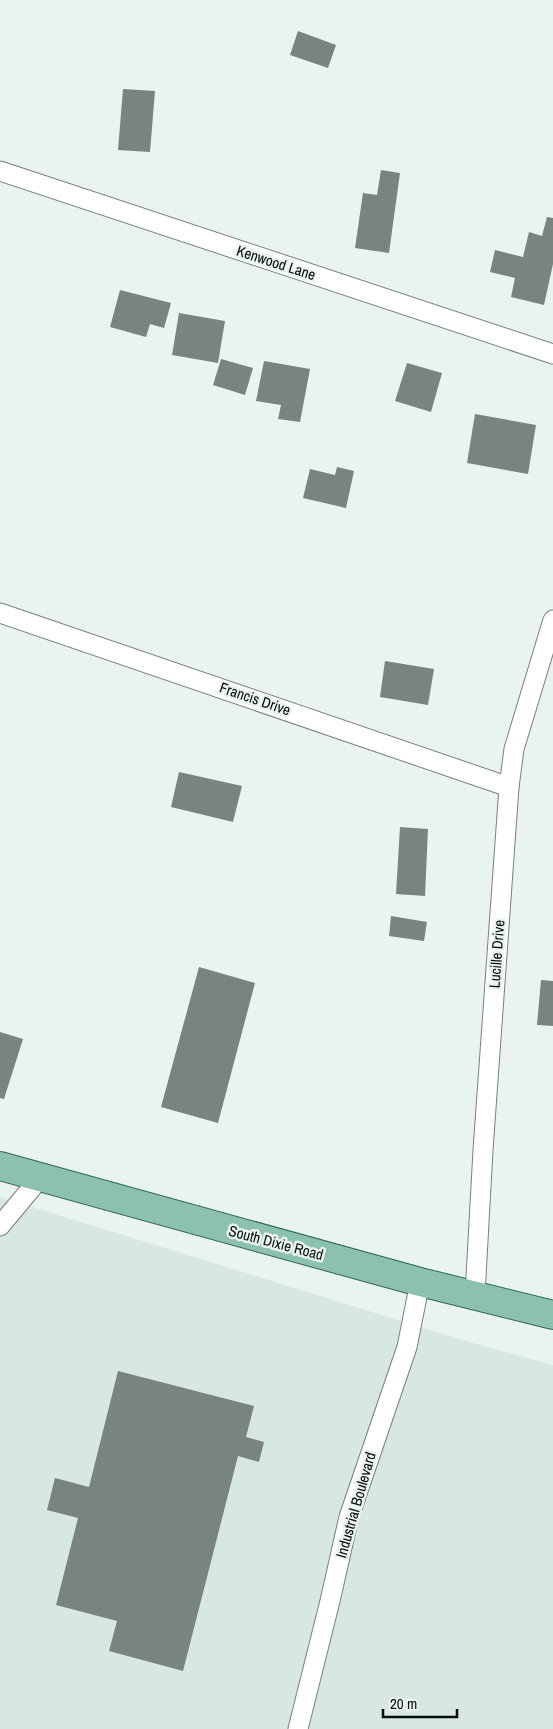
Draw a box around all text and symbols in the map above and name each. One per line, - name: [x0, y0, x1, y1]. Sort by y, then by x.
- street label: Kenwood Lane: [234, 240, 319, 285]
- street label: Francis Drive: [217, 677, 294, 721]
- street label: Lucille Drive: [484, 919, 509, 989]
- street label: South Dixie Road: [227, 1220, 326, 1265]
- street label: Industrial Boulevard: [330, 1449, 381, 1560]
- scale bar: [383, 1686, 457, 1718]
- text: 20 m: [390, 1693, 417, 1714]

